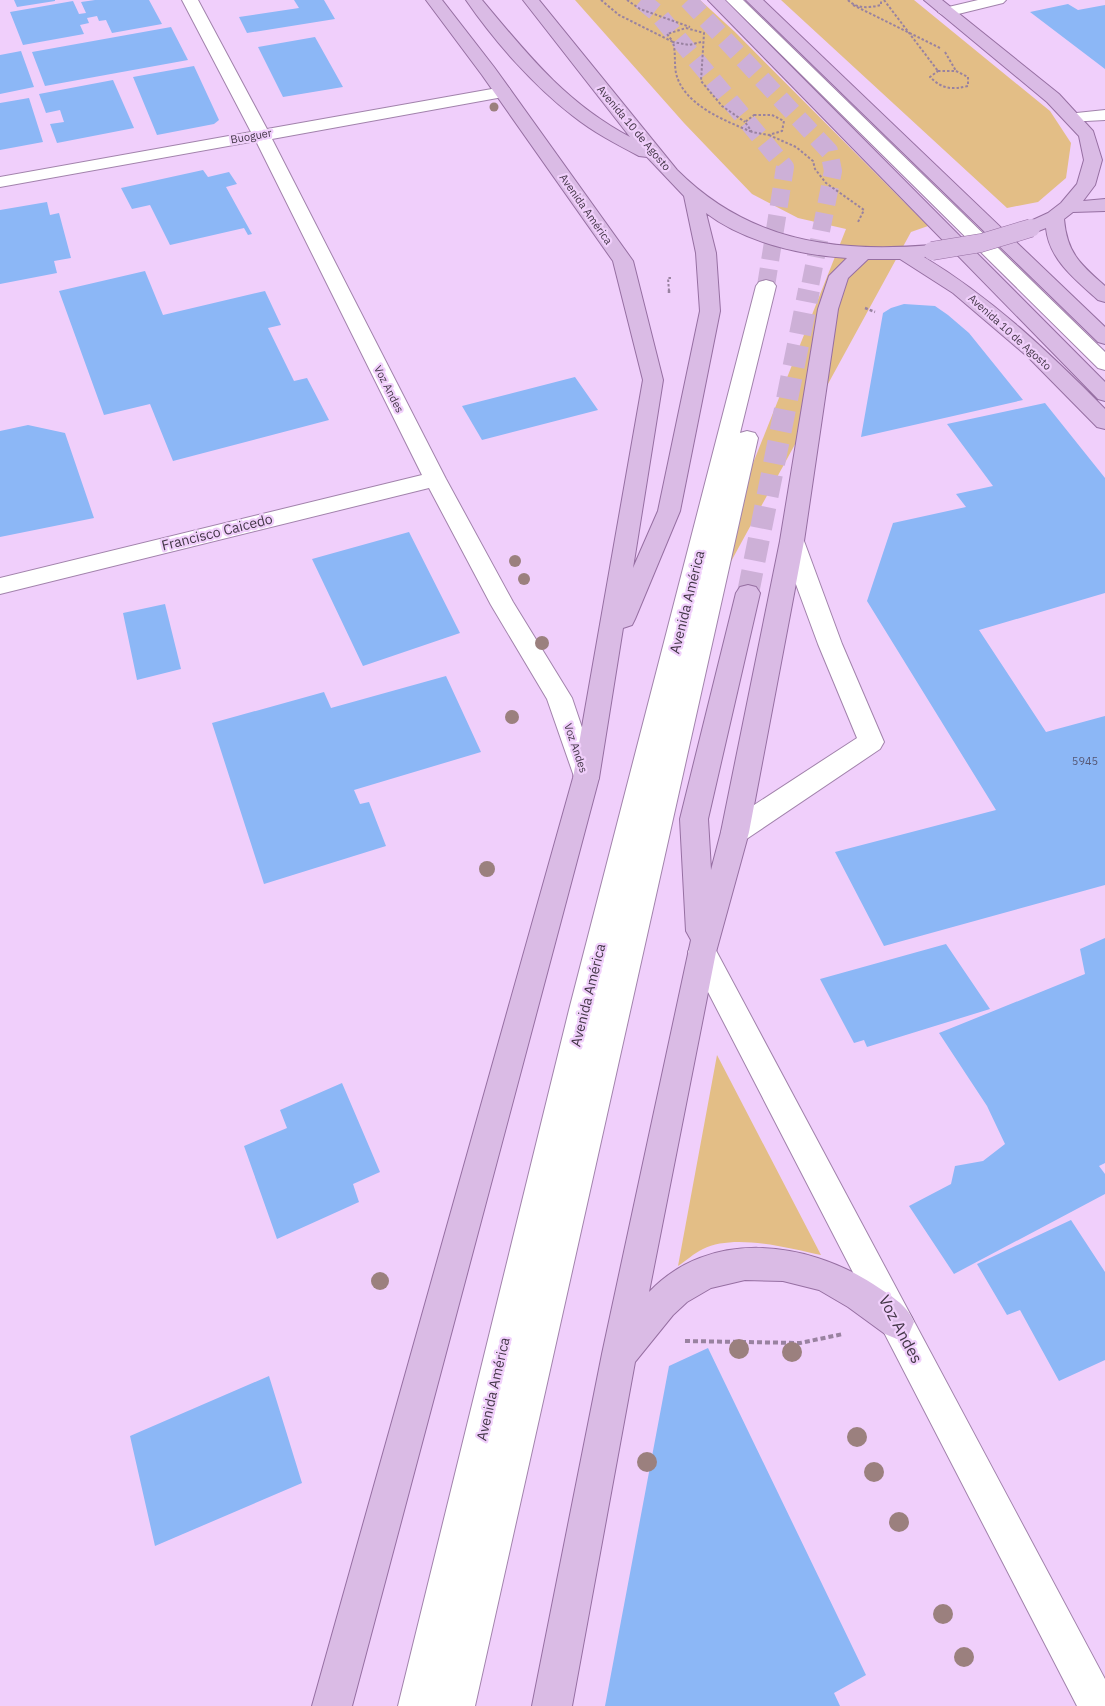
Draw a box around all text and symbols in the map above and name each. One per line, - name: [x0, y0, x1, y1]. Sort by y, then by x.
- street label: Avenida 10 de Agosto: [594, 82, 674, 174]
- street label: Buoguer: [229, 125, 273, 147]
- street label: Avenida América: [556, 171, 616, 247]
- street label: Avenida 10 de Agosto: [966, 291, 1054, 373]
- street label: Voz Andes: [371, 363, 407, 415]
- street label: Francisco Caicedo: [160, 509, 275, 554]
- street label: Avenida América: [666, 548, 709, 655]
- street label: Voz Andes: [561, 721, 591, 775]
- house number: 5945: [1072, 754, 1098, 768]
- street label: Avenida América: [567, 941, 610, 1048]
- street label: Voz Andes: [875, 1291, 927, 1367]
- street label: Avenida América: [472, 1335, 514, 1442]

